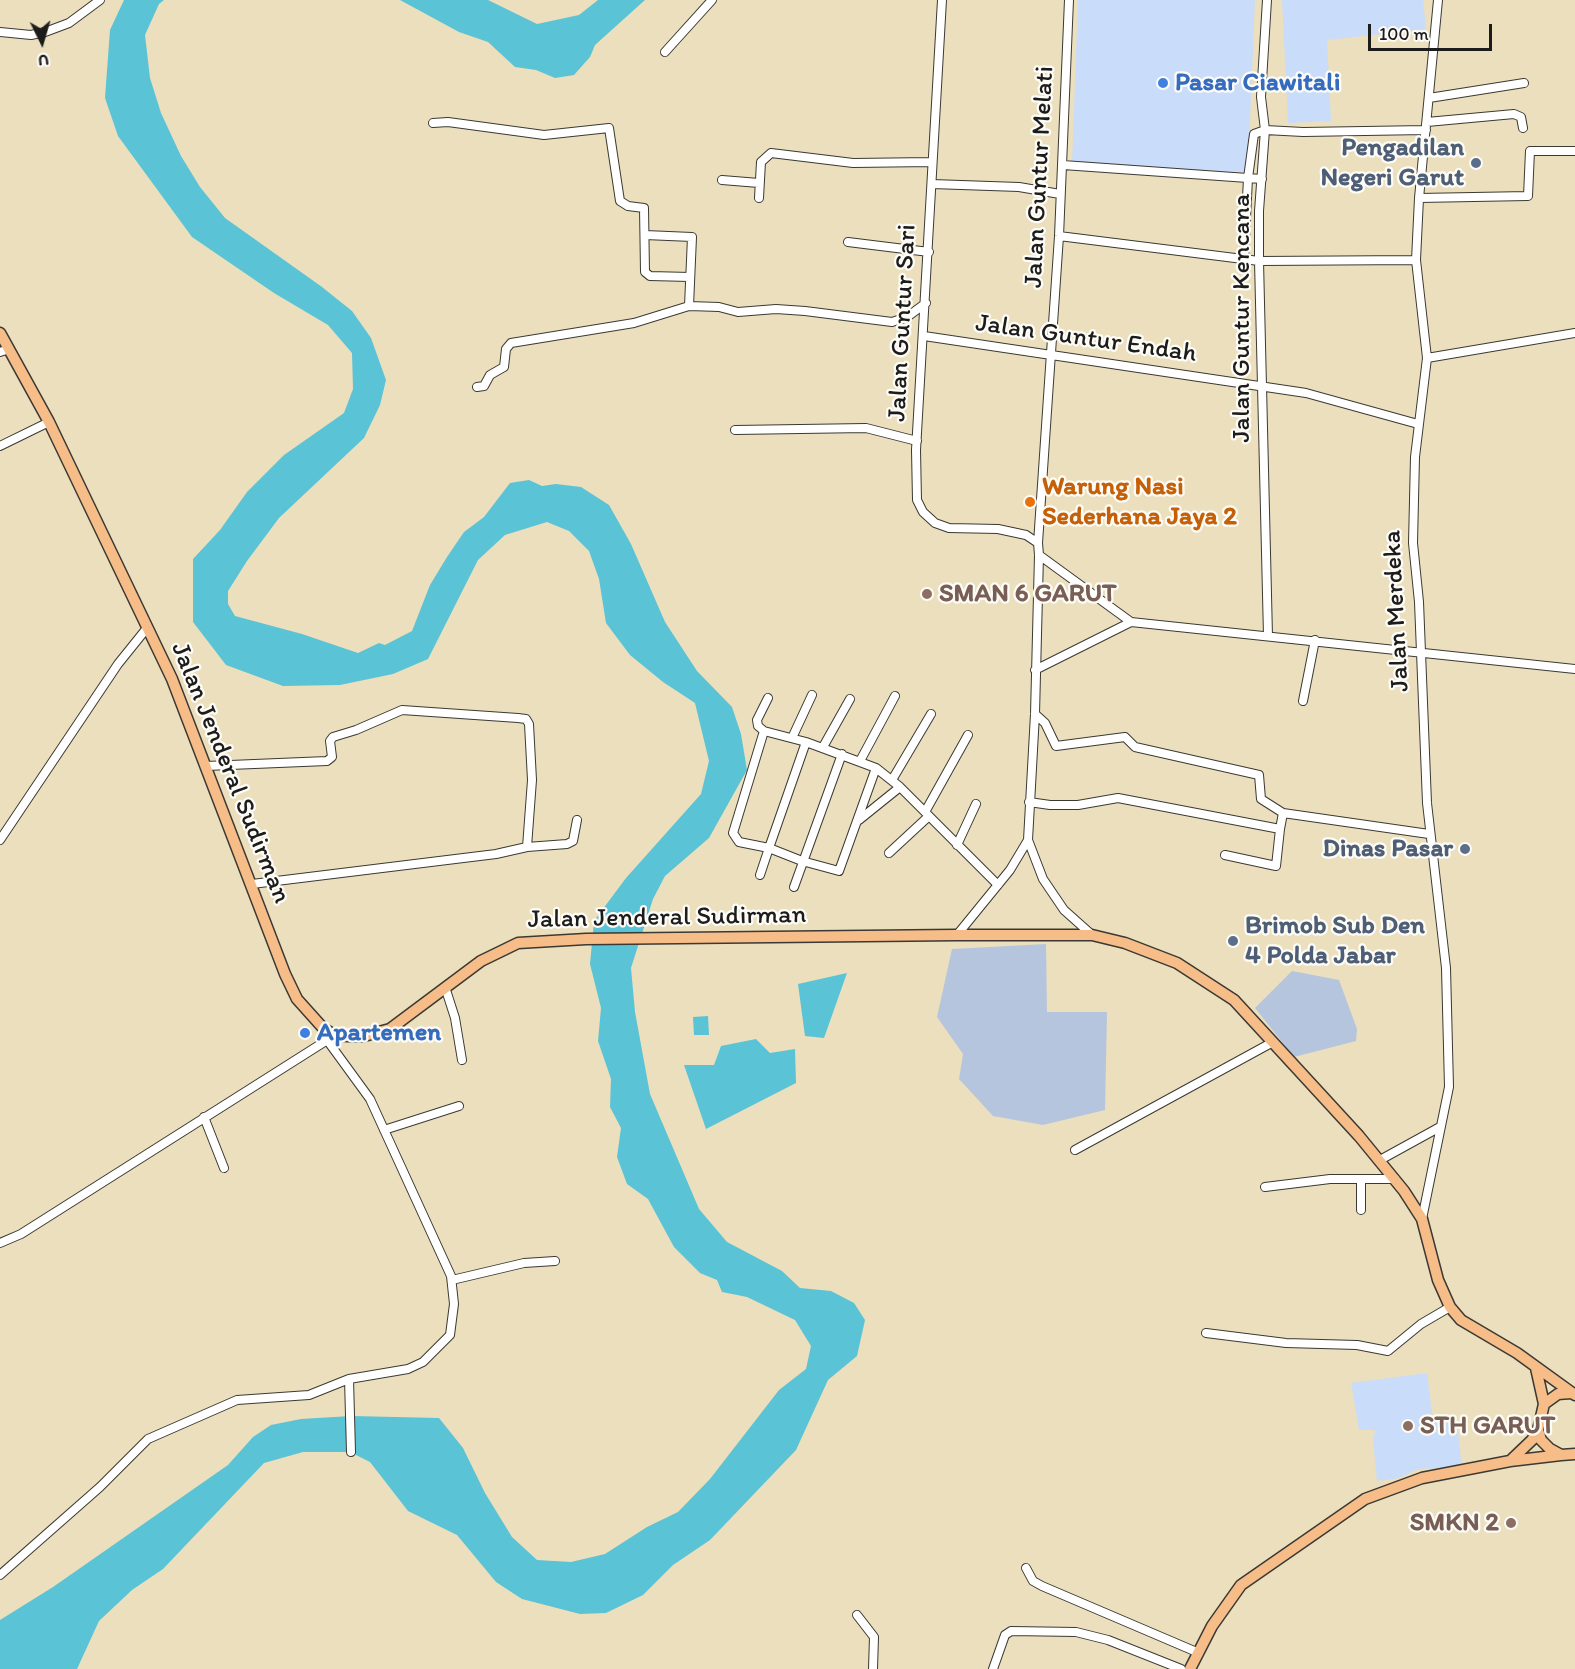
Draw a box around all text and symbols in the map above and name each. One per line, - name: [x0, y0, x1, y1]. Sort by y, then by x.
- north arrow: [12, 12, 72, 72]
- scale bar: [1371, 12, 1496, 50]
- text: 100 m: [1379, 23, 1429, 45]
- text: U: [38, 51, 50, 70]
- street label: Jalan Guntur Melati: [1019, 65, 1061, 289]
- place label: Pasar Ciawitali: [1175, 67, 1340, 99]
- marker: Pasar Ciawitali: [1156, 76, 1170, 90]
- place label: Pengadilan Negeri Garut: [1320, 132, 1464, 194]
- marker: Pengadilan Negeri Garut: [1469, 156, 1483, 170]
- street label: Jalan Guntur Kencana: [1226, 193, 1258, 443]
- street label: Jalan Guntur Sari: [882, 223, 924, 423]
- street label: Jalan Guntur Endah: [973, 308, 1199, 370]
- place label: Warung Nasi Sederhana Jaya 2: [1042, 471, 1237, 532]
- marker: Warung Nasi Sederhana Jaya 2: [1023, 495, 1037, 509]
- street label: Jalan Merdeka: [1377, 529, 1417, 693]
- place label: SMAN 6 GARUT: [939, 578, 1117, 610]
- marker: SMAN 6 GARUT: [920, 587, 934, 601]
- street label: Jalan Jenderal Sudirman: [163, 638, 297, 908]
- place label: Dinas Pasar: [1323, 833, 1453, 865]
- marker: Dinas Pasar: [1458, 842, 1472, 856]
- street label: Jalan Jenderal Sudirman: [527, 900, 807, 936]
- place label: Brimob Sub Den 4 Polda Jabar: [1245, 910, 1425, 972]
- marker: Brimob Sub Den 4 Polda Jabar: [1226, 934, 1240, 948]
- place label: Apartemen: [317, 1017, 441, 1049]
- marker: Apartemen: [298, 1026, 312, 1040]
- place label: STH GARUT: [1420, 1410, 1555, 1442]
- marker: STH GARUT: [1401, 1419, 1415, 1433]
- place label: SMKN 2: [1410, 1507, 1499, 1539]
- marker: SMKN 2: [1504, 1516, 1518, 1530]

